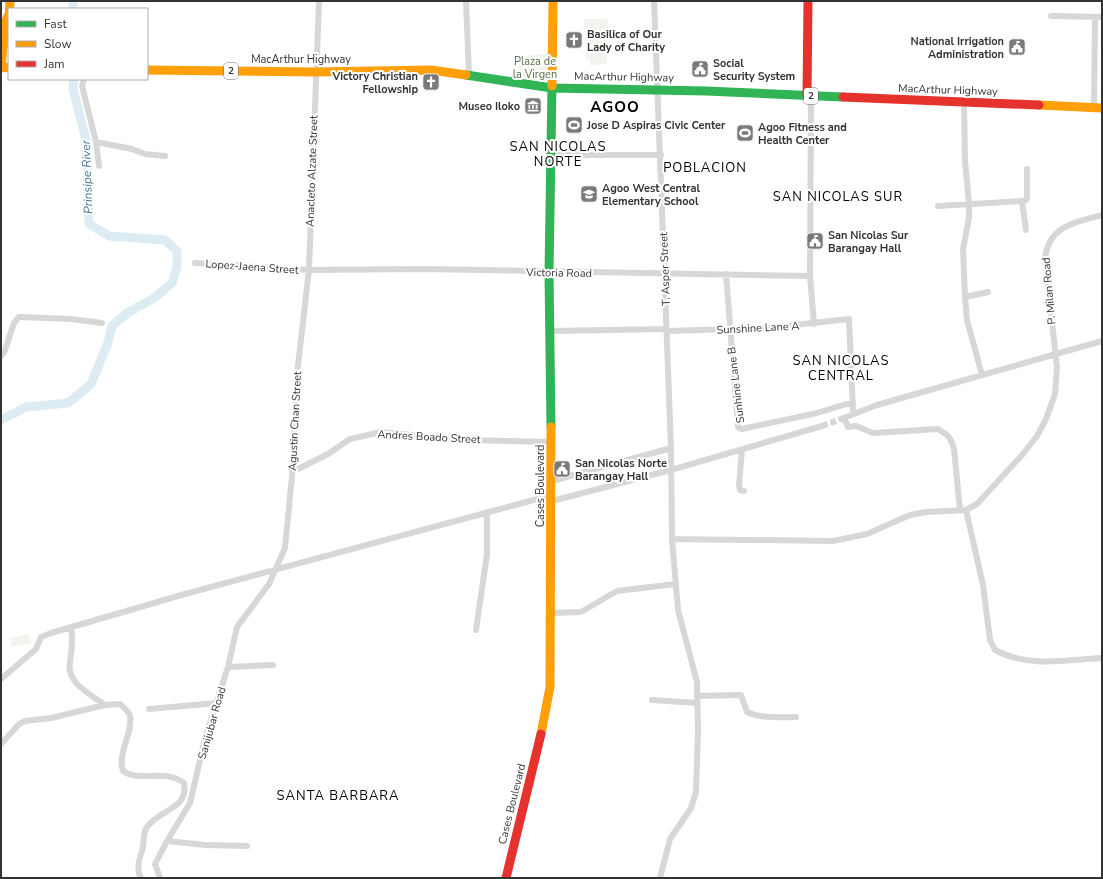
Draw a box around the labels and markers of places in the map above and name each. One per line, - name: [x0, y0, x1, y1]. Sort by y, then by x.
- place label: Basilica of Our Lady of Charity: [587, 27, 665, 55]
- church icon: Basilica of Our Lady of Charity: [564, 30, 584, 50]
- place label: National Irrigation Administration: [910, 34, 1004, 62]
- public building icon: National Irrigation Administration: [1007, 37, 1027, 57]
- place label: Social Security System: [713, 56, 795, 84]
- public building icon: Social Security System: [690, 59, 710, 79]
- place label: Victory Christian Fellowship: [331, 69, 418, 97]
- church icon: Victory Christian Fellowship: [421, 72, 441, 92]
- museum icon: Museo Iloko: [523, 96, 543, 116]
- place label: Museo Iloko: [458, 99, 520, 114]
- sports icon: Jose D Aspiras Civic Center: [564, 115, 584, 135]
- place label: Jose D Aspiras Civic Center: [586, 118, 726, 133]
- place label: Agoo Fitness and Health Center: [758, 120, 847, 148]
- sports icon: Agoo Fitness and Health Center: [735, 123, 755, 143]
- place label: Agoo West Central Elementary School: [602, 181, 700, 209]
- school or university icon: Agoo West Central Elementary School: [579, 184, 599, 204]
- place label: San Nicolas Sur Barangay Hall: [828, 228, 909, 256]
- public building icon: San Nicolas Sur Barangay Hall: [805, 231, 825, 251]
- place label: San Nicolas Norte Barangay Hall: [575, 456, 667, 484]
- public building icon: San Nicolas Norte Barangay Hall: [552, 459, 572, 479]

